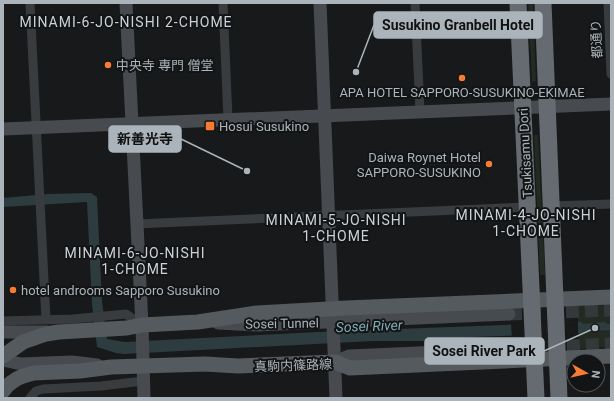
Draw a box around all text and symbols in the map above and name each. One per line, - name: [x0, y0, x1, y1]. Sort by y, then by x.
- callout: Susukino Granbell Hotel: [374, 12, 542, 38]
- district label: MINAMI-6-JO-NISHI 2-CHOME: [19, 14, 233, 30]
- text: Susukino Granbell Hotel: [382, 17, 534, 33]
- street label: 都通り: [588, 19, 605, 59]
- place label: 中央寺 専門 僧堂: [116, 58, 213, 73]
- marker: 中央寺 専門 僧堂: [103, 60, 113, 70]
- marker: APA HOTEL SAPPORO-SUSUKINO-EKIMAE: [457, 73, 467, 83]
- place label: APA HOTEL SAPPORO-SUSUKINO-EKIMAE: [339, 85, 585, 100]
- street label: Tsukisamu Dori: [516, 108, 535, 198]
- place label: Hosui Susukino: [219, 119, 309, 134]
- marker: Hosui Susukino: [204, 120, 216, 132]
- callout: 新善光寺: [109, 126, 181, 152]
- text: 新善光寺: [117, 131, 173, 147]
- place label: Daiwa Roynet Hotel SAPPORO-SUSUKINO: [357, 150, 481, 180]
- marker: Daiwa Roynet Hotel SAPPORO-SUSUKINO: [484, 159, 494, 169]
- district label: MINAMI-4-JO-NISHI 1-CHOME: [455, 207, 597, 239]
- district label: MINAMI-5-JO-NISHI 1-CHOME: [265, 212, 407, 244]
- district label: MINAMI-6-JO-NISHI 1-CHOME: [64, 245, 206, 277]
- place label: hotel androoms Sapporo Susukino: [21, 283, 220, 298]
- marker: hotel androoms Sapporo Susukino: [8, 285, 18, 295]
- street label: Sosei Tunnel: [245, 315, 319, 332]
- water label: Sosei River: [335, 317, 403, 335]
- callout: Sosei River Park: [425, 338, 544, 364]
- text: Sosei River Park: [432, 343, 536, 359]
- north arrow: [566, 353, 606, 393]
- street label: 真駒内篠路線: [254, 357, 332, 374]
- text: N: [588, 370, 602, 379]

